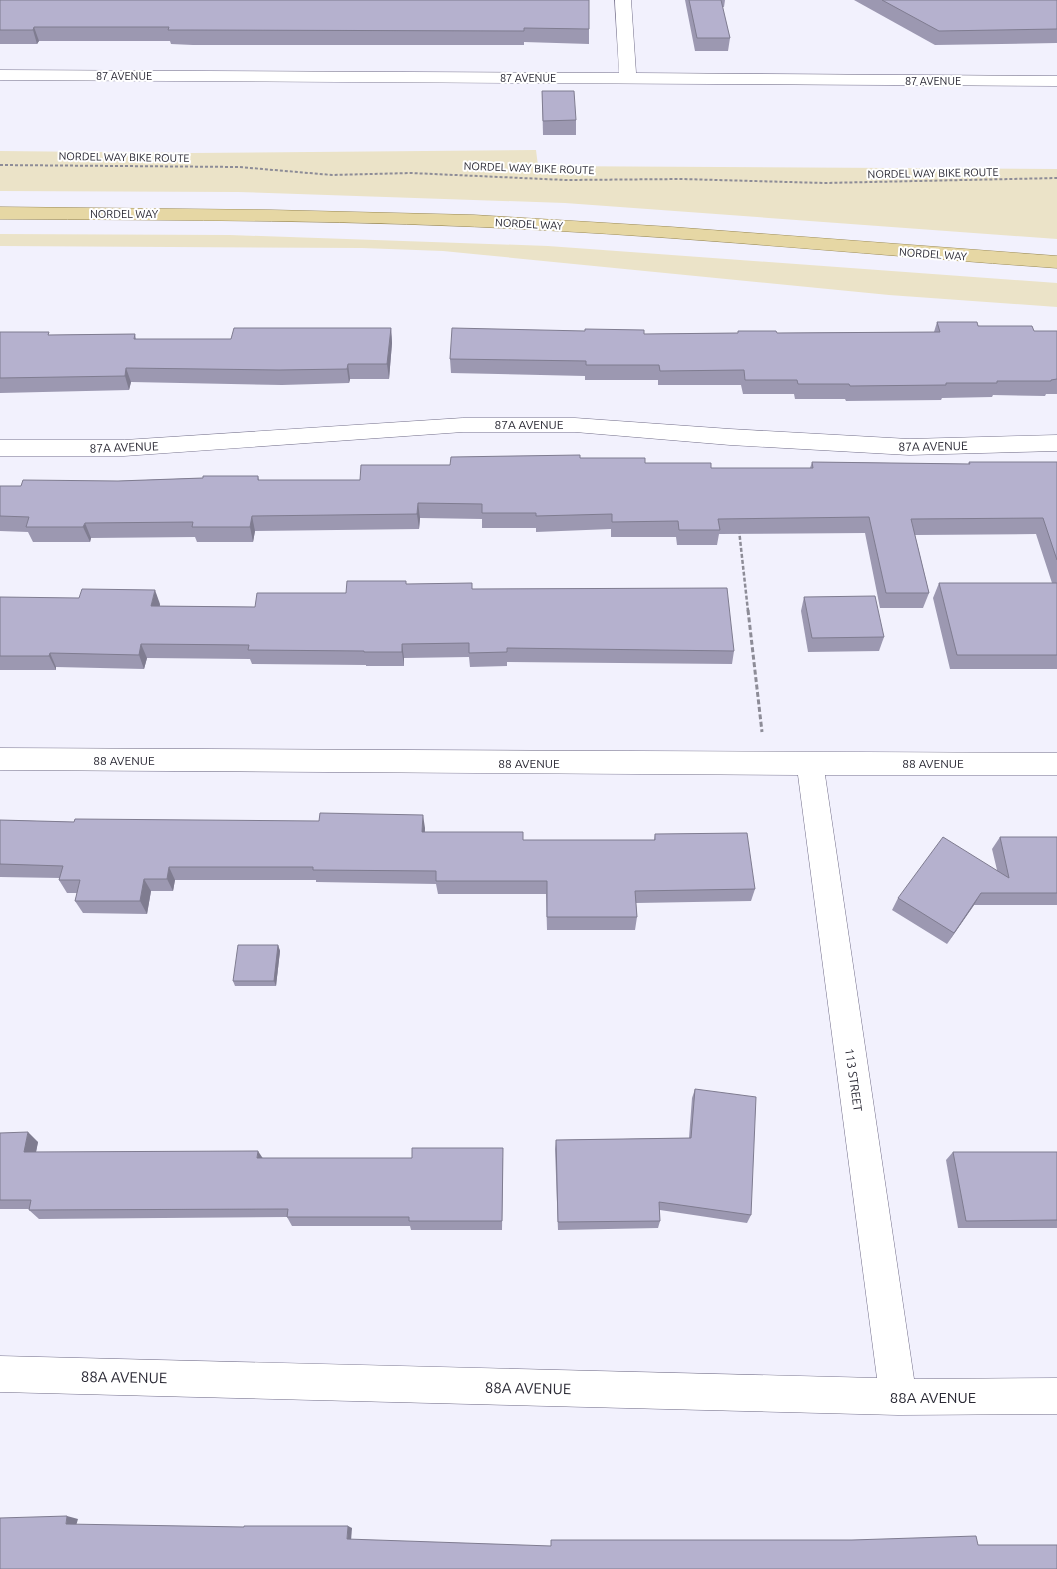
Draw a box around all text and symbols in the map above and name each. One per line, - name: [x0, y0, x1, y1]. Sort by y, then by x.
- street label: 87 AVENUE: [96, 70, 152, 82]
- street label: 87 AVENUE: [500, 72, 556, 84]
- street label: 87 AVENUE: [905, 75, 961, 87]
- street label: NORDEL WAY BIKE ROUTE: [58, 150, 190, 164]
- street label: NORDEL WAY BIKE ROUTE: [463, 160, 595, 176]
- street label: NORDEL WAY BIKE ROUTE: [867, 166, 999, 180]
- street label: NORDEL WAY: [90, 208, 159, 220]
- street label: NORDEL WAY: [495, 216, 564, 232]
- street label: NORDEL WAY: [899, 246, 968, 262]
- street label: 87A AVENUE: [494, 418, 564, 431]
- street label: 87A AVENUE: [89, 439, 159, 455]
- street label: 87A AVENUE: [898, 439, 968, 453]
- street label: 88 AVENUE: [93, 754, 155, 767]
- street label: 88 AVENUE: [498, 757, 560, 770]
- street label: 88 AVENUE: [902, 757, 964, 770]
- street label: 113 STREET: [843, 1048, 865, 1113]
- street label: 88A AVENUE: [81, 1368, 167, 1386]
- street label: 88A AVENUE: [485, 1379, 571, 1397]
- street label: 88A AVENUE: [890, 1389, 976, 1406]

